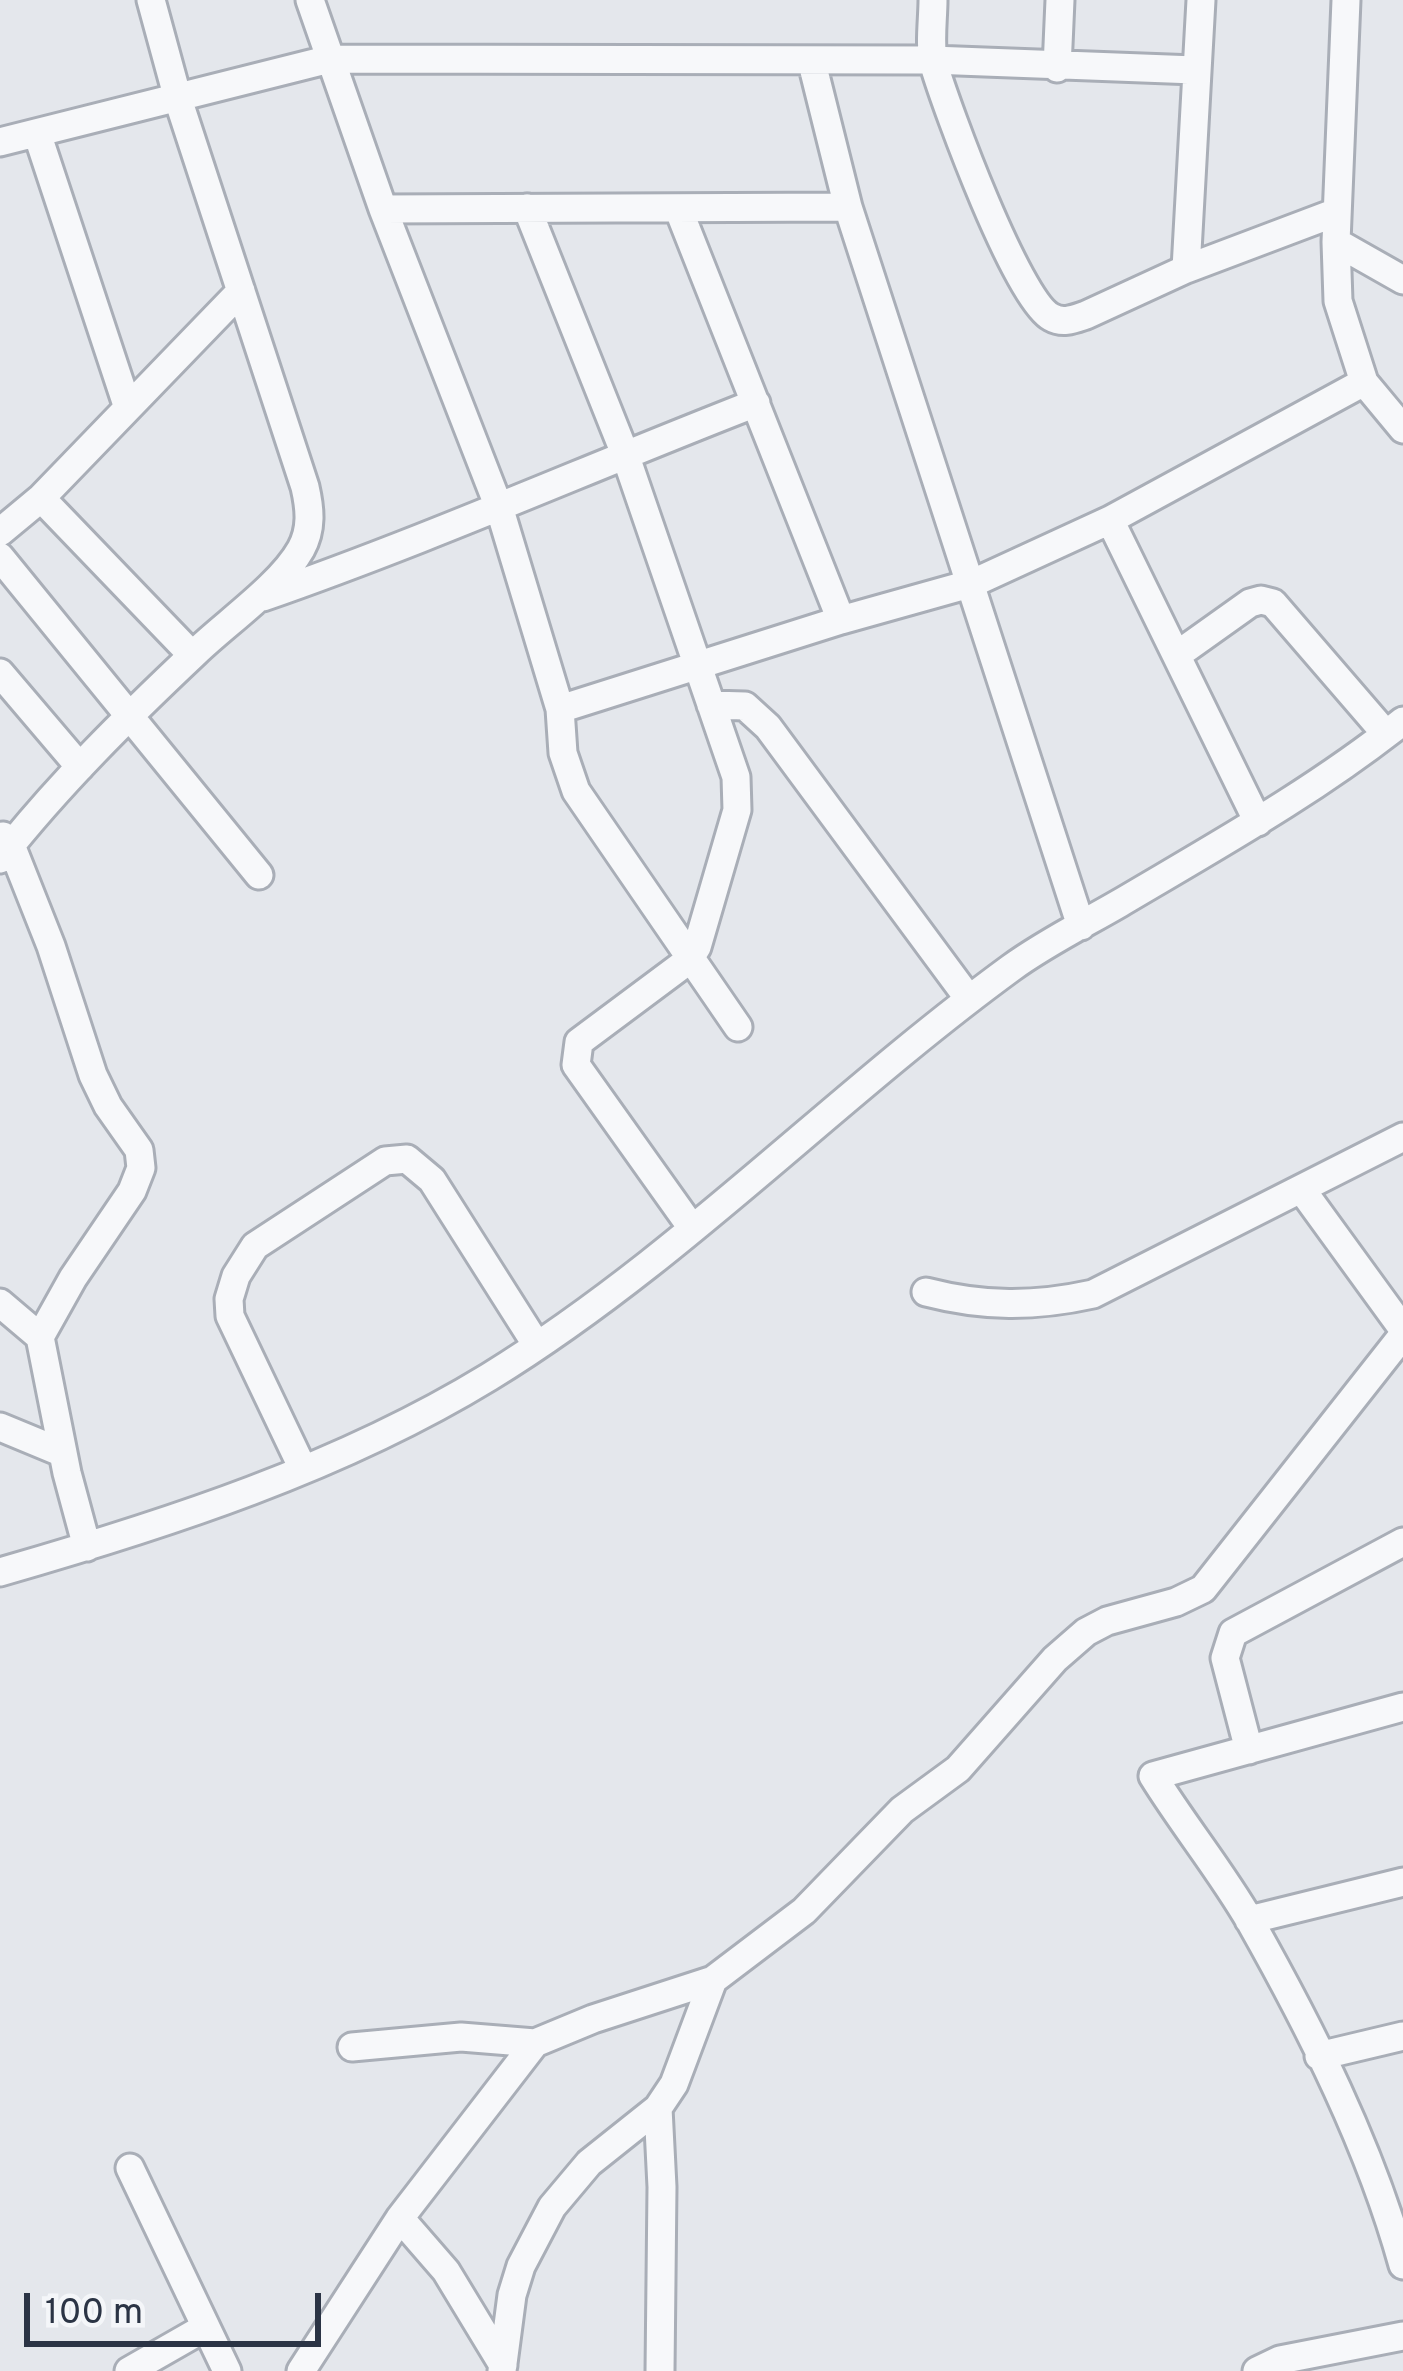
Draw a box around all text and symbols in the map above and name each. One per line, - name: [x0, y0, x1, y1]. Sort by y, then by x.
- scale bar: [30, 2269, 327, 2343]
- text: 100 m: [45, 2291, 143, 2337]

